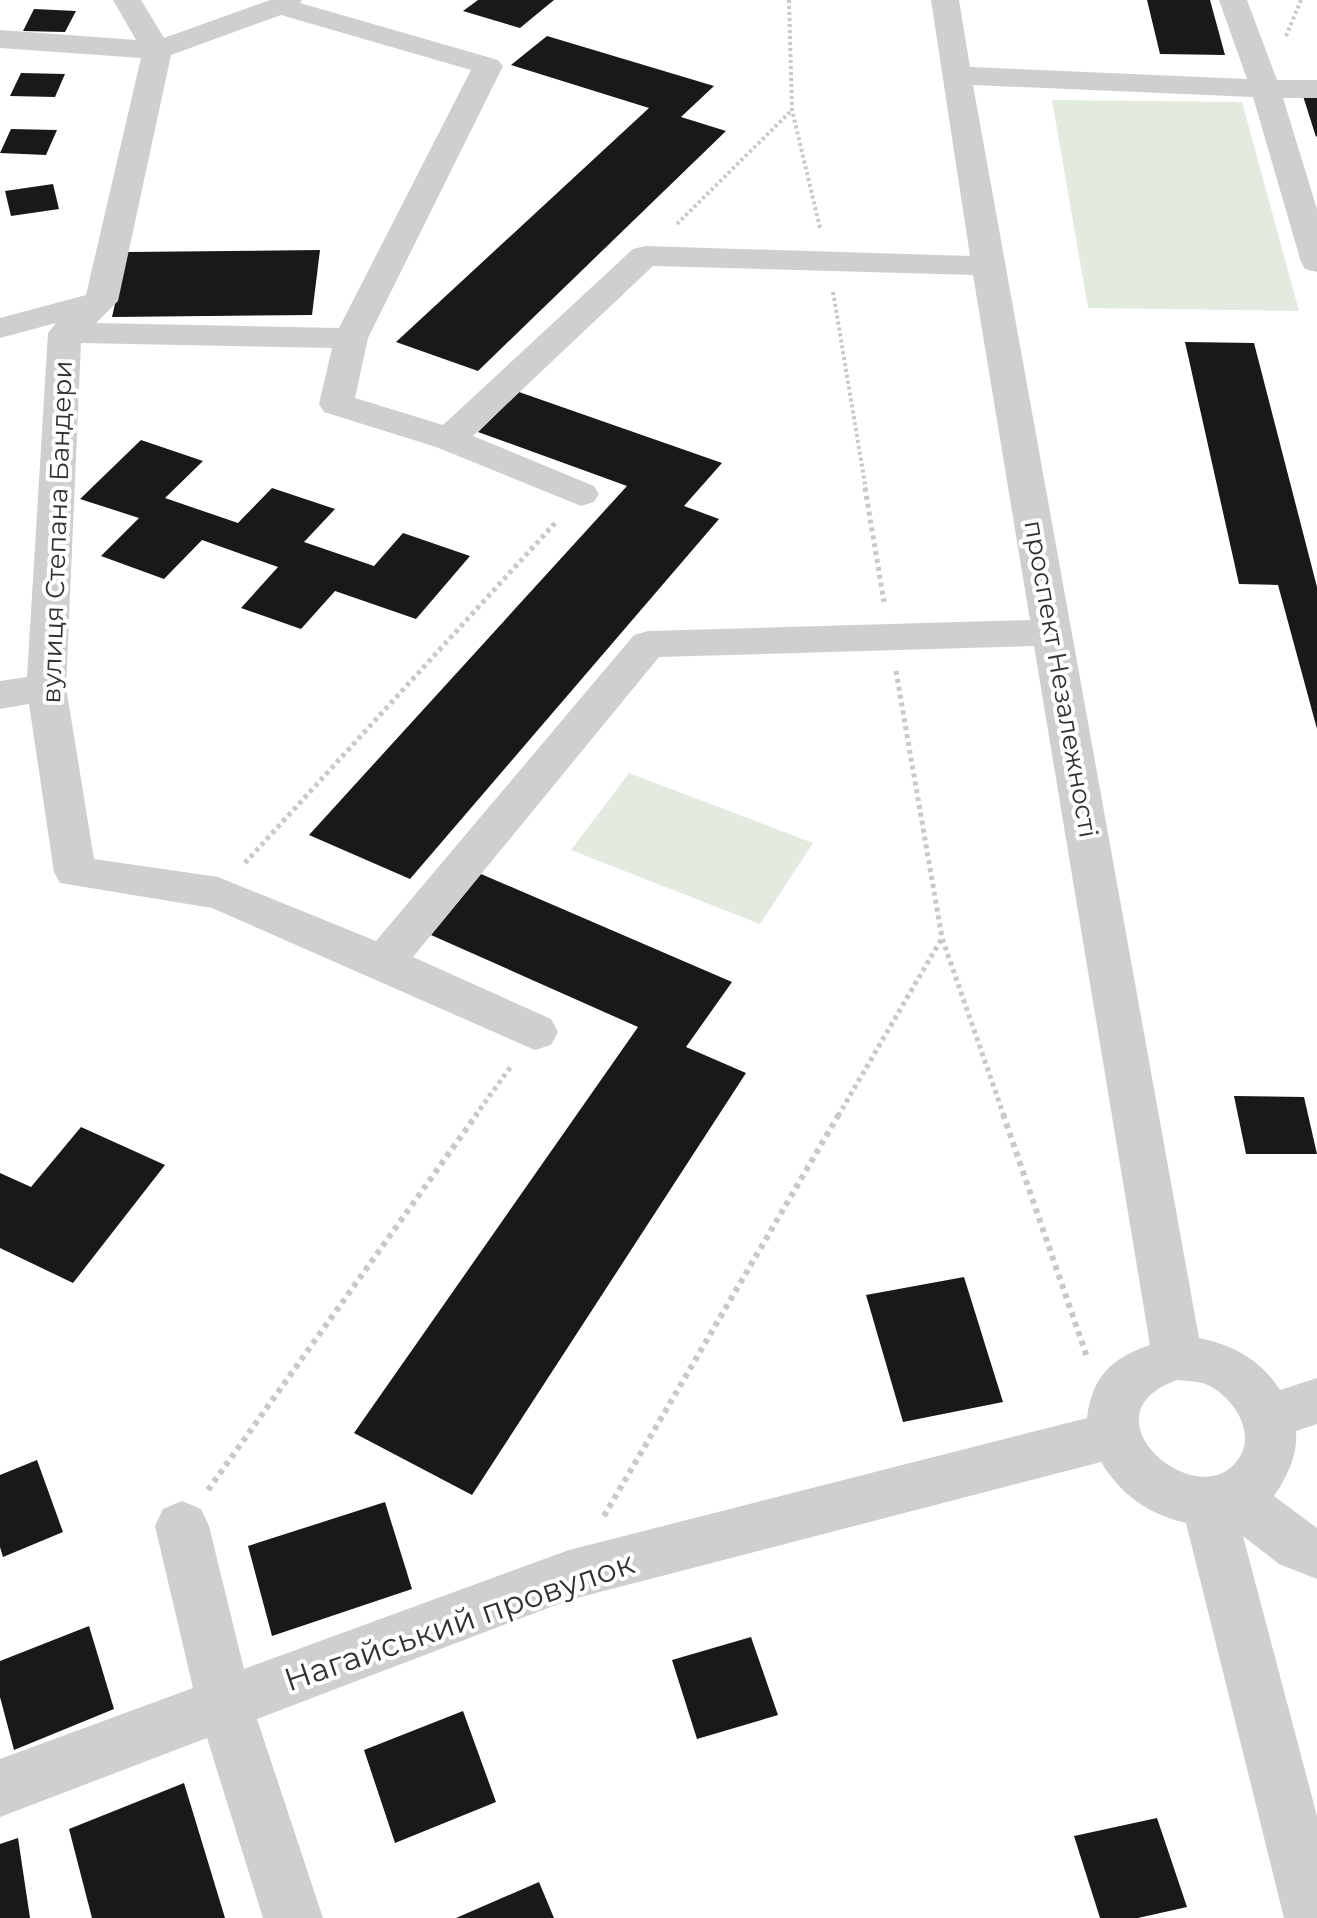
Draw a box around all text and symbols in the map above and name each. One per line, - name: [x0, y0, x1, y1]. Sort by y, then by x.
- street label: вулиця Степана Бандери: [35, 360, 79, 704]
- street label: проспект Незалежності: [1017, 518, 1105, 840]
- street label: Нагайський провулок: [279, 1543, 639, 1699]

